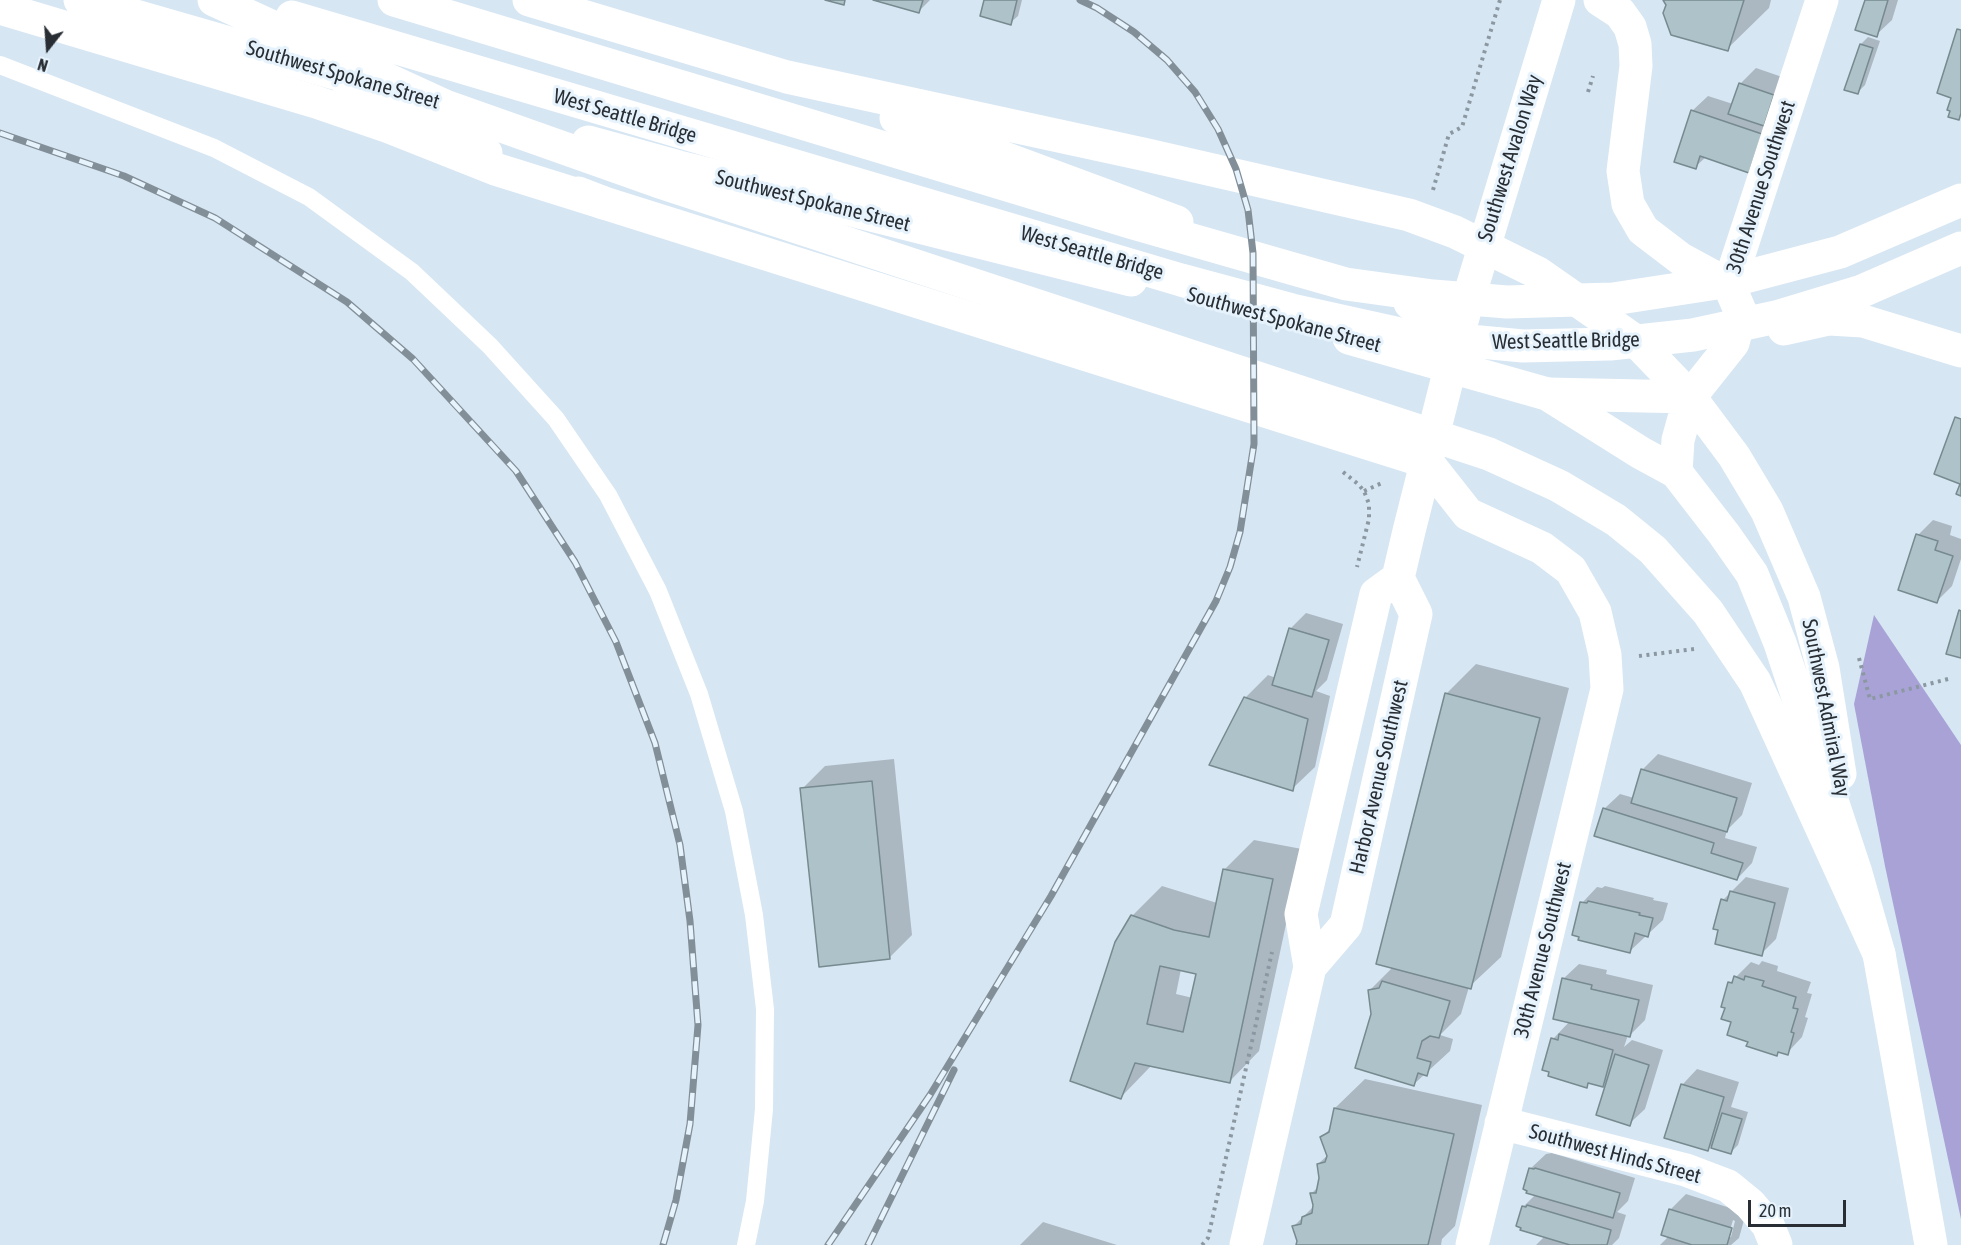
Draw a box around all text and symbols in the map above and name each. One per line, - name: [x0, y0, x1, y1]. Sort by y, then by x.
- north arrow: [18, 18, 78, 78]
- street label: Southwest Spokane Street: [244, 35, 442, 115]
- text: N: [36, 55, 50, 75]
- street label: Southwest Avalon Way: [1473, 72, 1547, 244]
- street label: West Seattle Bridge: [551, 84, 699, 148]
- street label: 30th Avenue Southwest: [1721, 97, 1801, 277]
- street label: Southwest Spokane Street: [713, 165, 913, 237]
- street label: West Seattle Bridge: [1018, 221, 1166, 285]
- street label: Southwest Spokane Street: [1184, 282, 1384, 358]
- street label: West Seattle Bridge: [1492, 327, 1640, 355]
- street label: Southwest Admiral Way: [1796, 617, 1856, 799]
- street label: Harbor Avenue Southwest: [1344, 677, 1414, 877]
- street label: 30th Avenue Southwest: [1509, 860, 1577, 1040]
- street label: Southwest Hinds Street: [1526, 1119, 1704, 1189]
- scale bar: [1751, 1188, 1848, 1226]
- text: 20 m: [1759, 1200, 1791, 1221]

